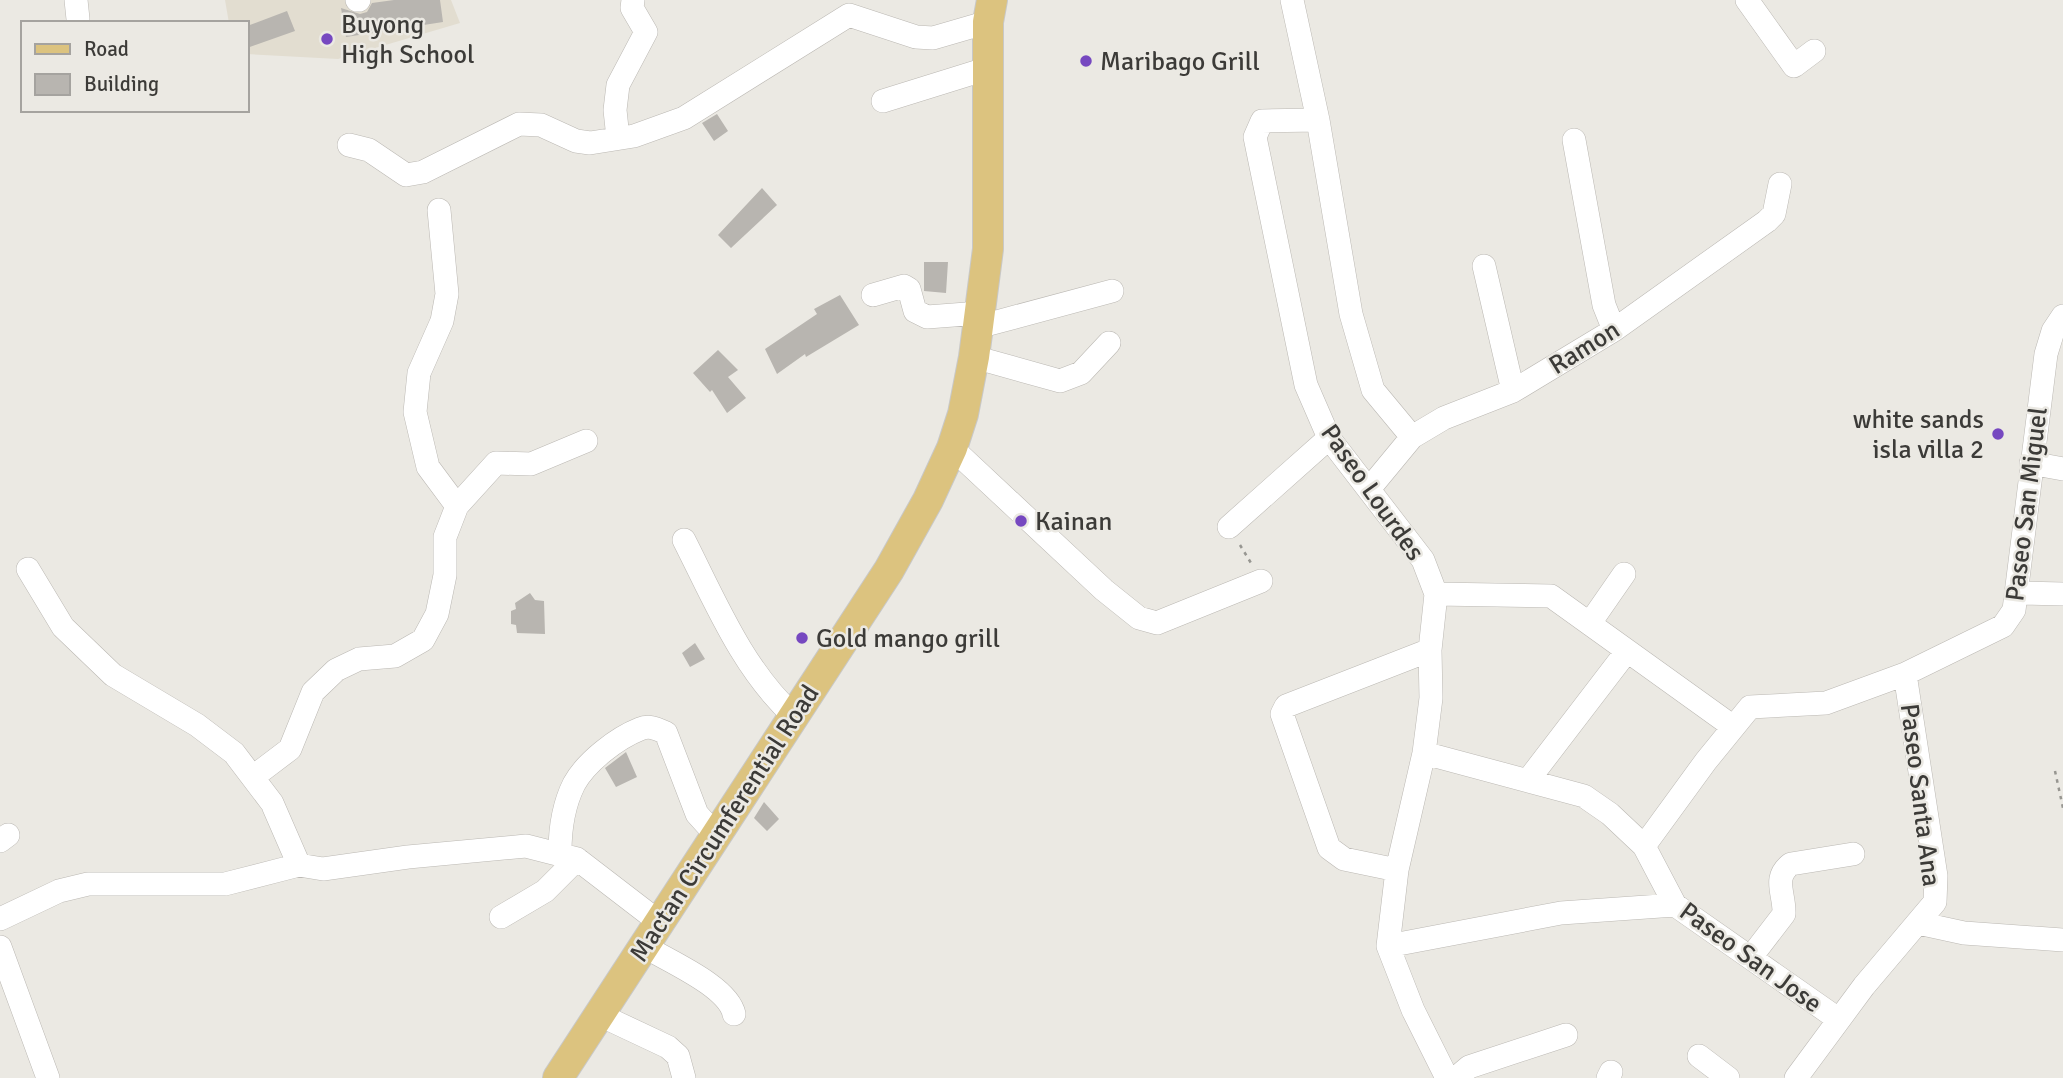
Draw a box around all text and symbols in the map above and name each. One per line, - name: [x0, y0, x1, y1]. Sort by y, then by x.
- place label: Buyong High School: [341, 9, 475, 71]
- legend: [21, 21, 248, 112]
- marker: Buyong High School: [319, 31, 335, 47]
- text: Road: [84, 36, 129, 62]
- place label: Maribago Grill: [1100, 46, 1260, 78]
- marker: Maribago Grill: [1078, 53, 1094, 69]
- text: Building: [84, 71, 159, 97]
- street label: Ramon: [1543, 314, 1626, 382]
- place label: white sands isla villa 2: [1853, 404, 1984, 466]
- street label: Paseo San Miguel: [1999, 405, 2055, 603]
- street label: Paseo Lourdes: [1313, 418, 1431, 567]
- marker: white sands isla villa 2: [1990, 426, 2006, 442]
- place label: Kainan: [1035, 506, 1112, 538]
- marker: Kainan: [1013, 513, 1029, 529]
- place label: Gold mango grill: [816, 623, 1000, 655]
- marker: Gold mango grill: [794, 630, 810, 646]
- street label: Mactan Circumferential Road: [623, 679, 826, 968]
- street label: Paseo Santa Ana: [1893, 702, 1947, 888]
- street label: Paseo San Jose: [1673, 895, 1828, 1020]

